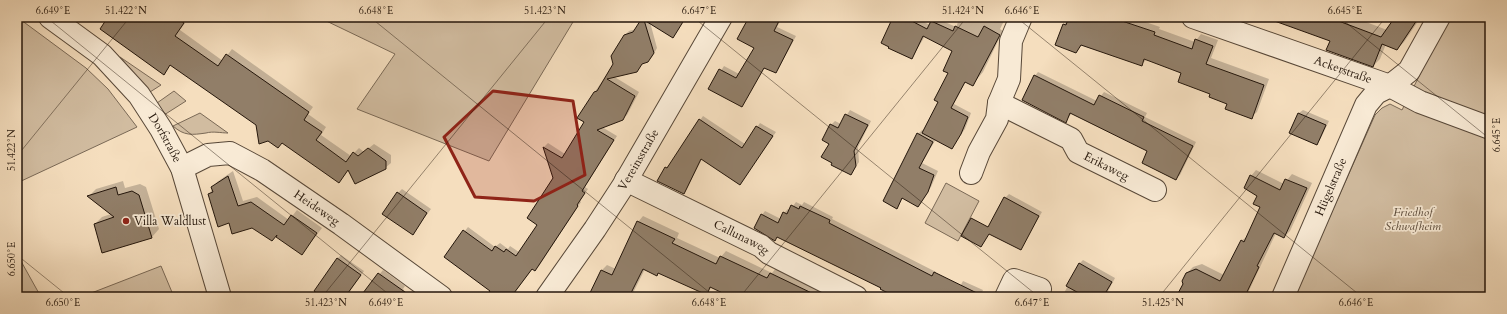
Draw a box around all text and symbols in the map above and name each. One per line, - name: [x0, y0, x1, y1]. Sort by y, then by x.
- text: 6.649°E: [36, 4, 70, 18]
- text: 51.422°N: [105, 4, 147, 18]
- text: 6.648°E: [359, 4, 393, 18]
- text: 51.423°N: [524, 4, 566, 18]
- text: 6.647°E: [682, 4, 716, 18]
- text: 51.424°N: [942, 4, 984, 18]
- text: 6.646°E: [1005, 4, 1039, 18]
- text: 6.645°E: [1328, 4, 1362, 18]
- street label: Ackerstraße: [1312, 52, 1374, 87]
- street label: Dorfstraße: [145, 110, 185, 165]
- text: 6.645°E: [1490, 118, 1504, 152]
- street label: Vereinsstraße: [614, 126, 662, 193]
- text: 51.422°N: [5, 129, 19, 171]
- street label: Erikaweg: [1081, 148, 1132, 184]
- street label: Hügelstraße: [1311, 155, 1350, 218]
- street label: Heideweg: [291, 186, 343, 229]
- park label: Friedhof Schwafheim: [1385, 204, 1441, 234]
- place label: Villa Waldlust: [134, 213, 206, 229]
- marker: Villa Waldlust: [121, 216, 131, 226]
- street label: Callunaweg: [711, 216, 773, 258]
- text: 6.650°E: [5, 242, 19, 276]
- text: 6.650°E: [46, 296, 80, 310]
- text: 51.423°N: [305, 296, 347, 310]
- text: 6.649°E: [369, 296, 403, 310]
- text: 6.648°E: [692, 296, 726, 310]
- text: 6.647°E: [1015, 296, 1049, 310]
- text: 51.425°N: [1142, 296, 1184, 310]
- text: 6.646°E: [1339, 296, 1373, 310]

